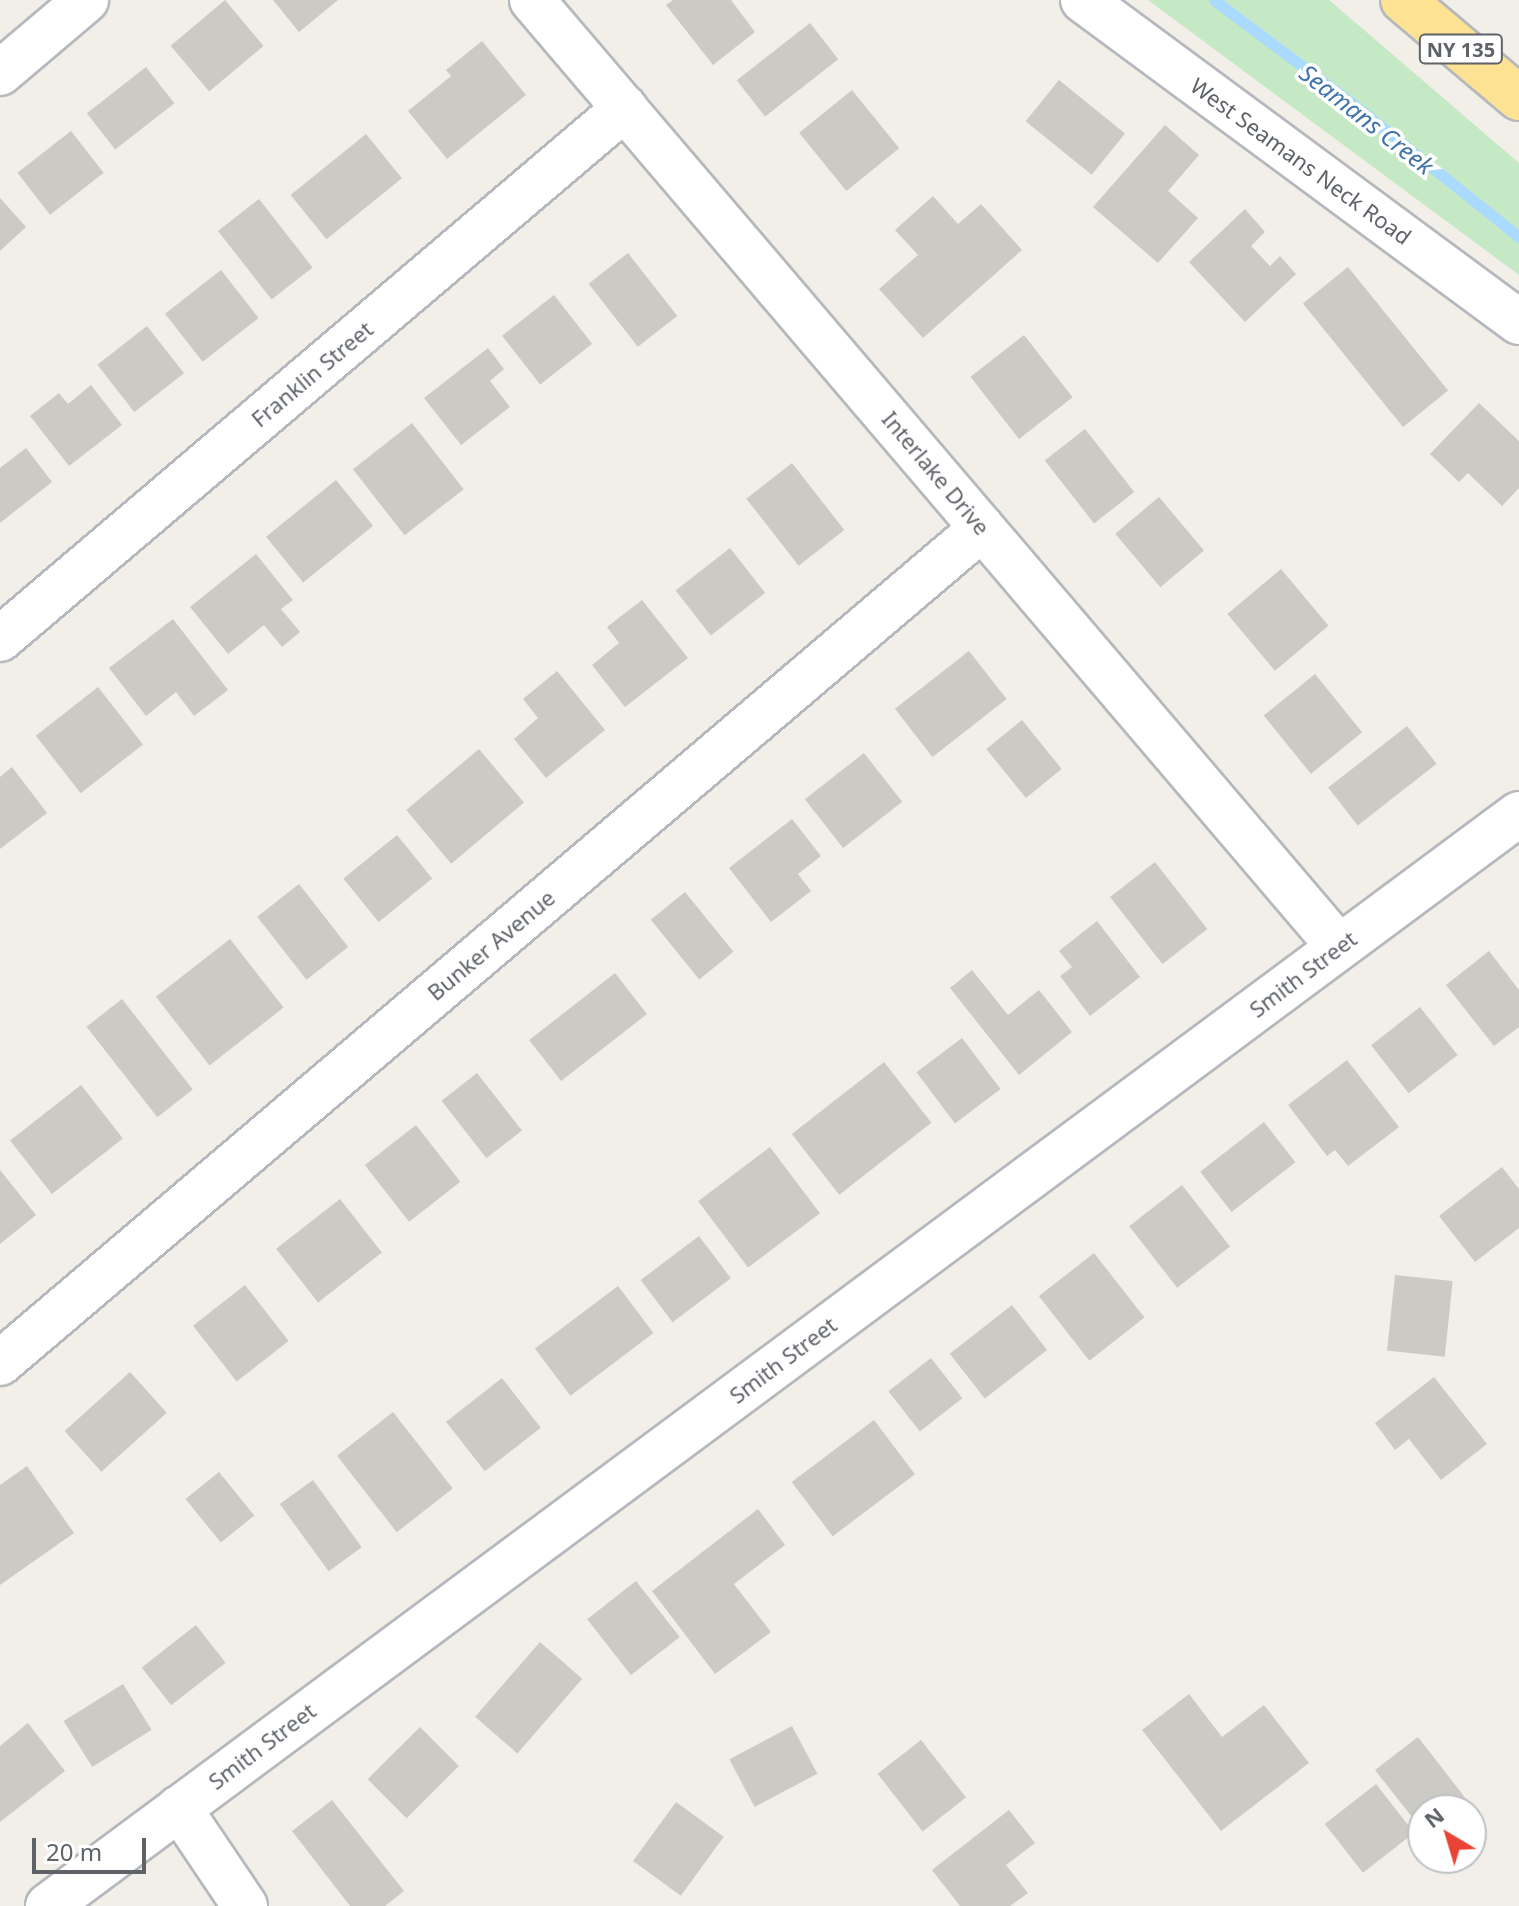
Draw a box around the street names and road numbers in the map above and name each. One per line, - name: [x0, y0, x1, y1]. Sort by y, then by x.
- road number: NY 135: [1417, 33, 1505, 65]
- street label: West Seamans Neck Road: [1186, 72, 1416, 250]
- street label: Franklin Street: [246, 316, 378, 432]
- street label: Interlake Drive: [877, 406, 995, 540]
- street label: Bunker Avenue: [422, 884, 560, 1006]
- street label: Smith Street: [1244, 925, 1362, 1023]
- street label: Smith Street: [724, 1311, 842, 1409]
- street label: Smith Street: [203, 1697, 321, 1795]

